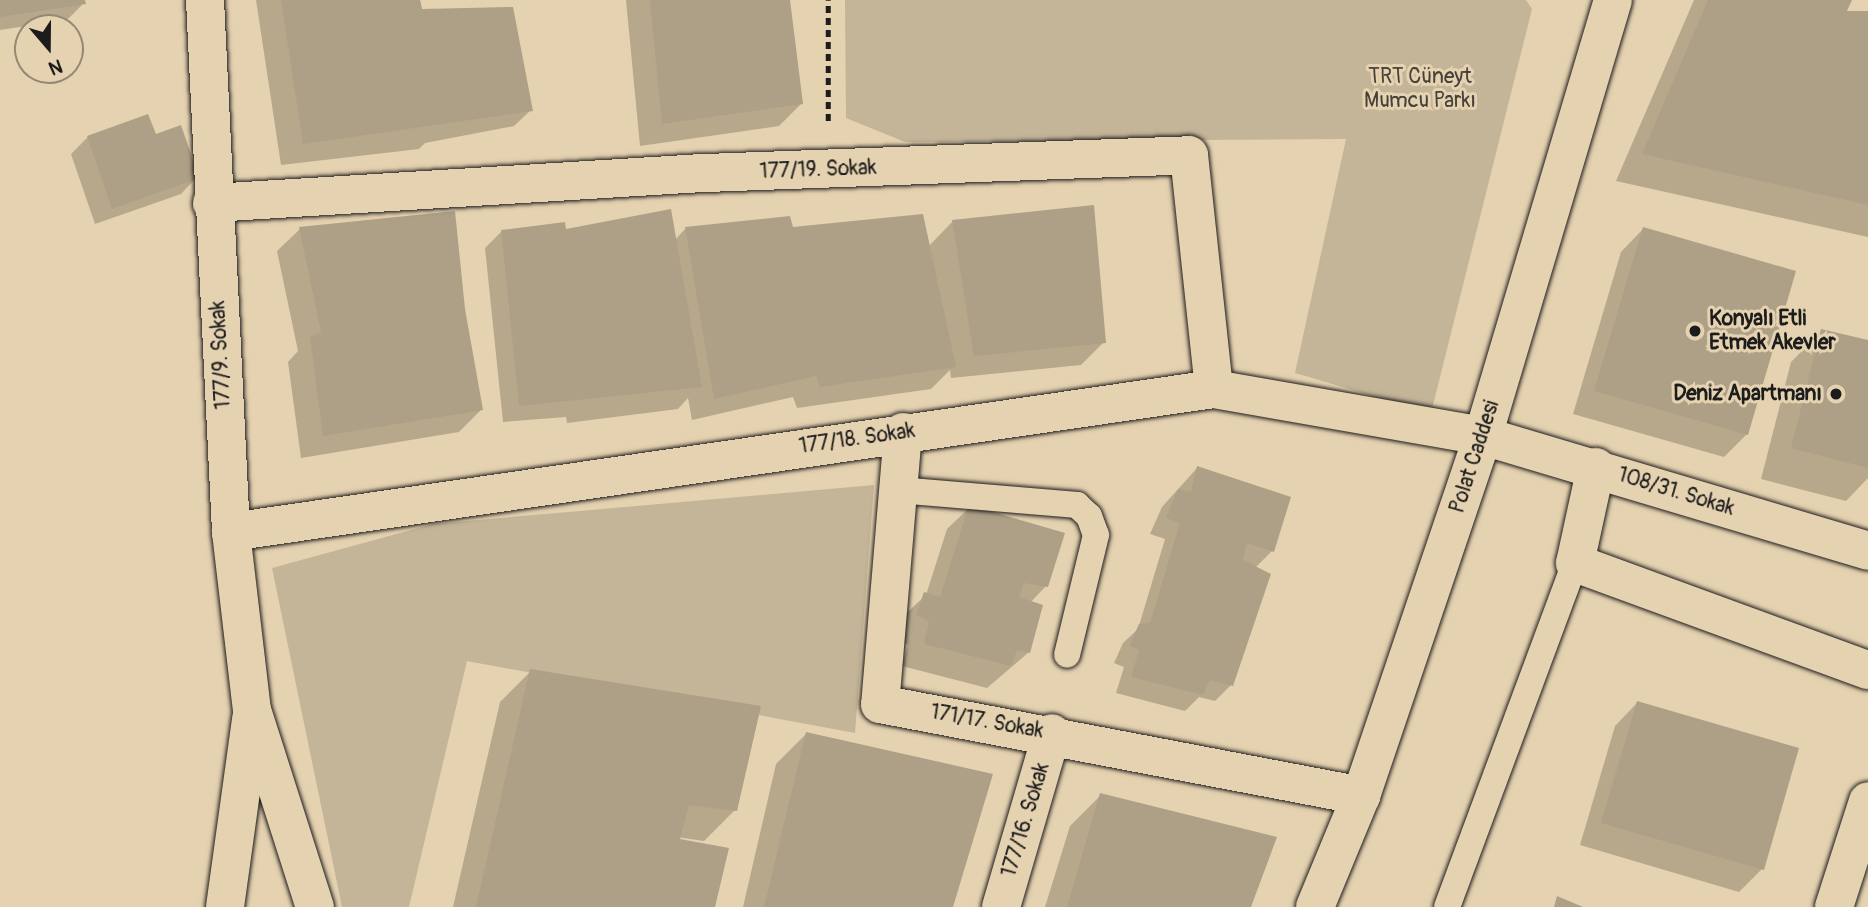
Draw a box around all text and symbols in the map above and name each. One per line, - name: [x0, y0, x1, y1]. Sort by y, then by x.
- north arrow: [14, 14, 84, 84]
- text: N: [45, 53, 66, 80]
- park label: TRT Cüneyt Mumcu Parkı: [1364, 64, 1476, 114]
- street label: 177/19. Sokak: [759, 155, 877, 185]
- street label: 177/9. Sokak: [206, 300, 236, 410]
- place label: Konyalı Etli Etmek Akevler: [1709, 306, 1836, 356]
- marker: Konyalı Etli Etmek Akevler: [1687, 323, 1703, 339]
- place label: Deniz Apartmanı: [1673, 381, 1822, 407]
- marker: Deniz Apartmanı: [1828, 386, 1844, 402]
- street label: Polat Caddesi: [1445, 397, 1505, 517]
- street label: 177/18. Sokak: [797, 418, 917, 460]
- street label: 108/31. Sokak: [1615, 462, 1737, 522]
- street label: 171/17. Sokak: [929, 700, 1045, 744]
- street label: 177/16. Sokak: [997, 760, 1055, 880]

